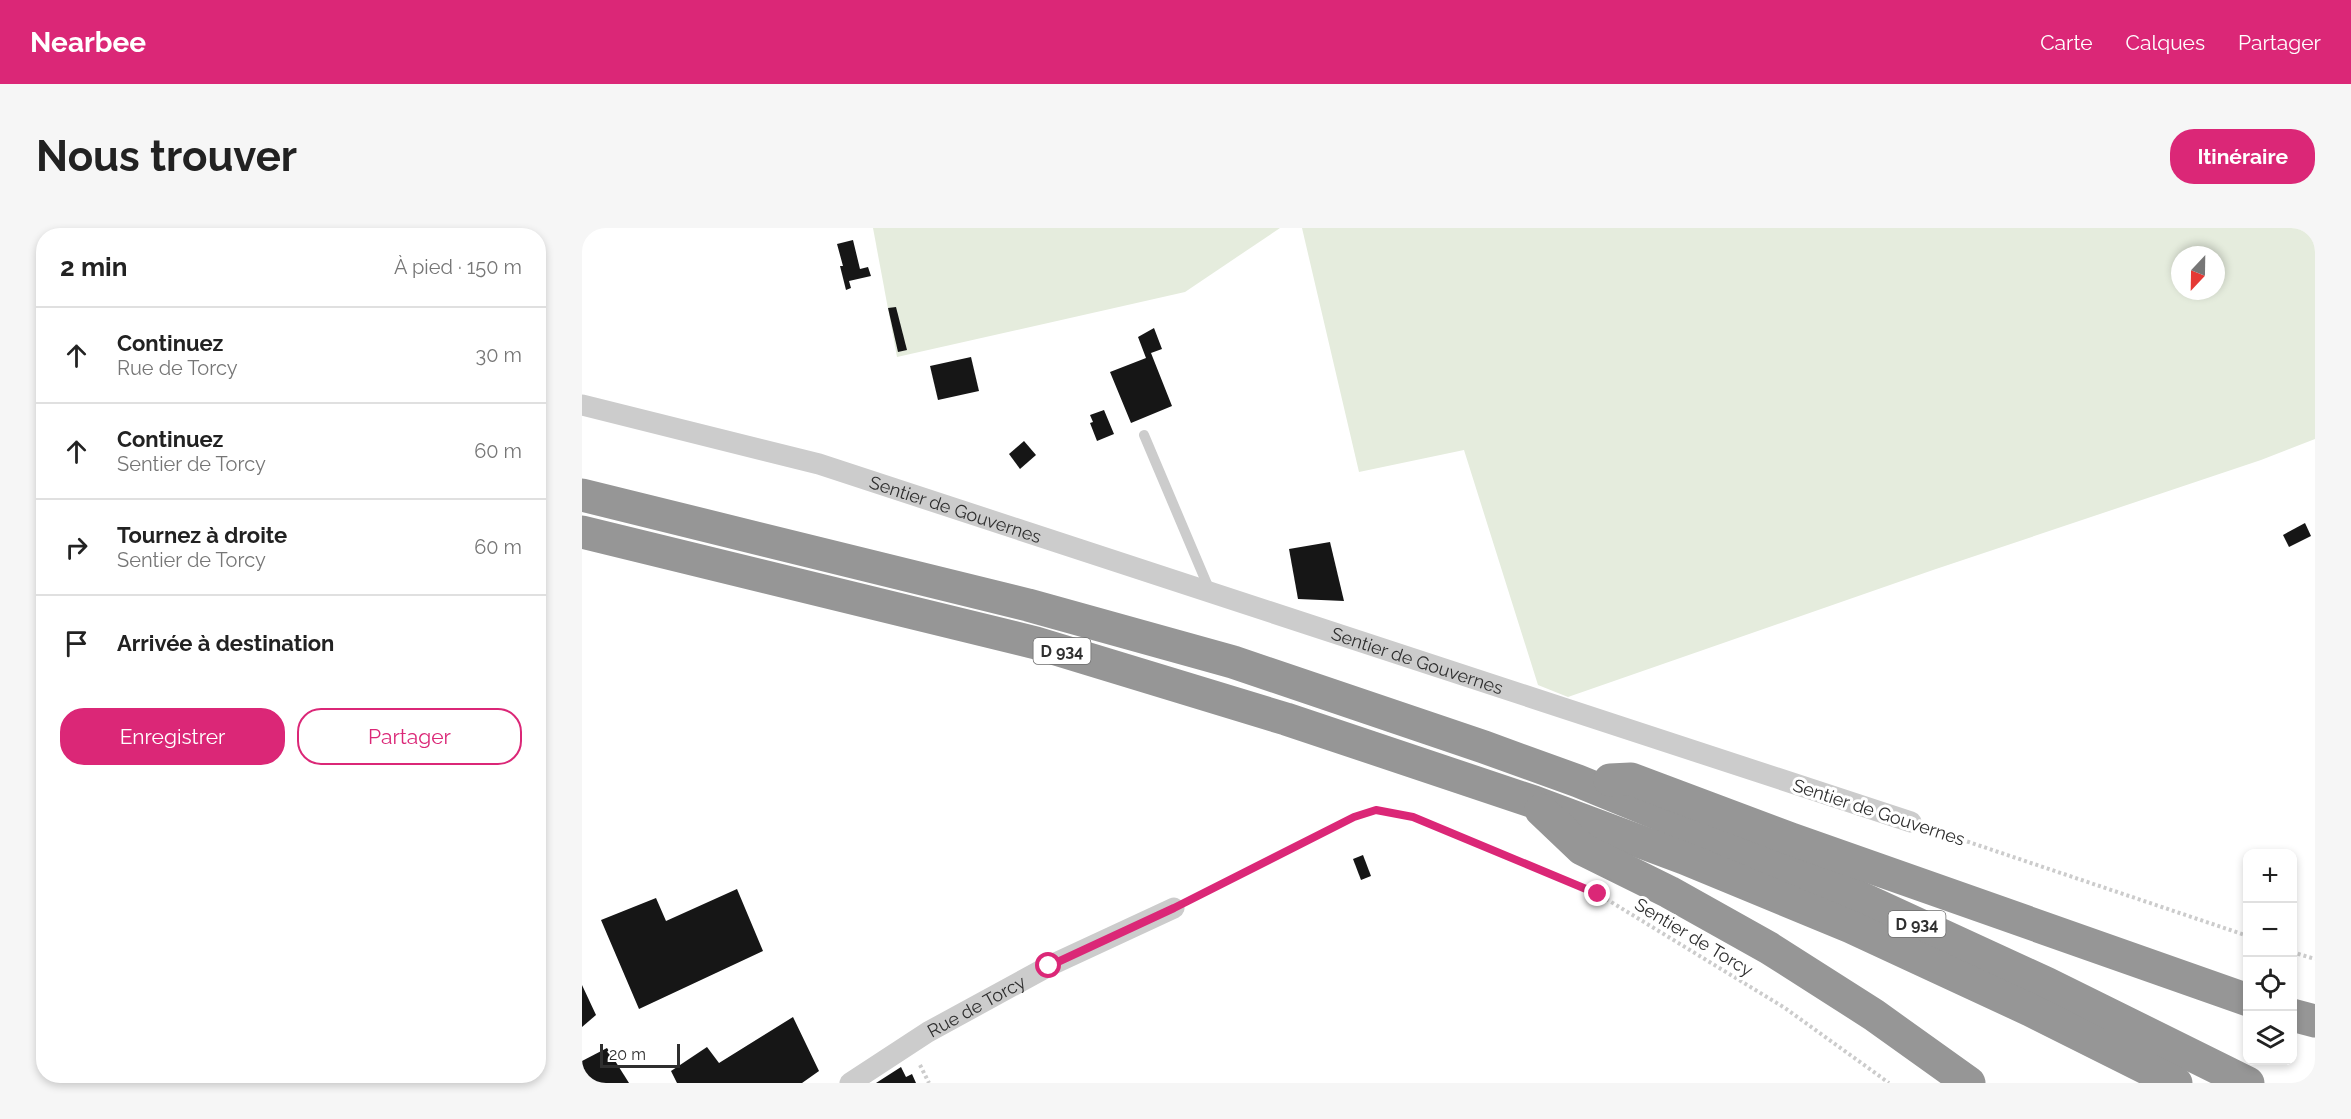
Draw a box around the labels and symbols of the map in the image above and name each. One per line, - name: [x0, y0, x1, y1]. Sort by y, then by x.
- north arrow: [2171, 246, 2225, 300]
- street label: Sentier de Gouvernes: [867, 471, 1045, 547]
- street label: Sentier de Gouvernes: [1329, 622, 1506, 698]
- road number: D 934: [1034, 638, 1090, 664]
- street label: Sentier de Gouvernes: [1790, 774, 1968, 850]
- route end: [1584, 880, 1610, 906]
- street label: Sentier de Torcy: [1631, 894, 1757, 981]
- road number: D 934: [1888, 911, 1946, 937]
- route start: [1035, 952, 1061, 978]
- street label: Rue de Torcy: [923, 970, 1029, 1041]
- scale bar: [600, 1041, 680, 1068]

